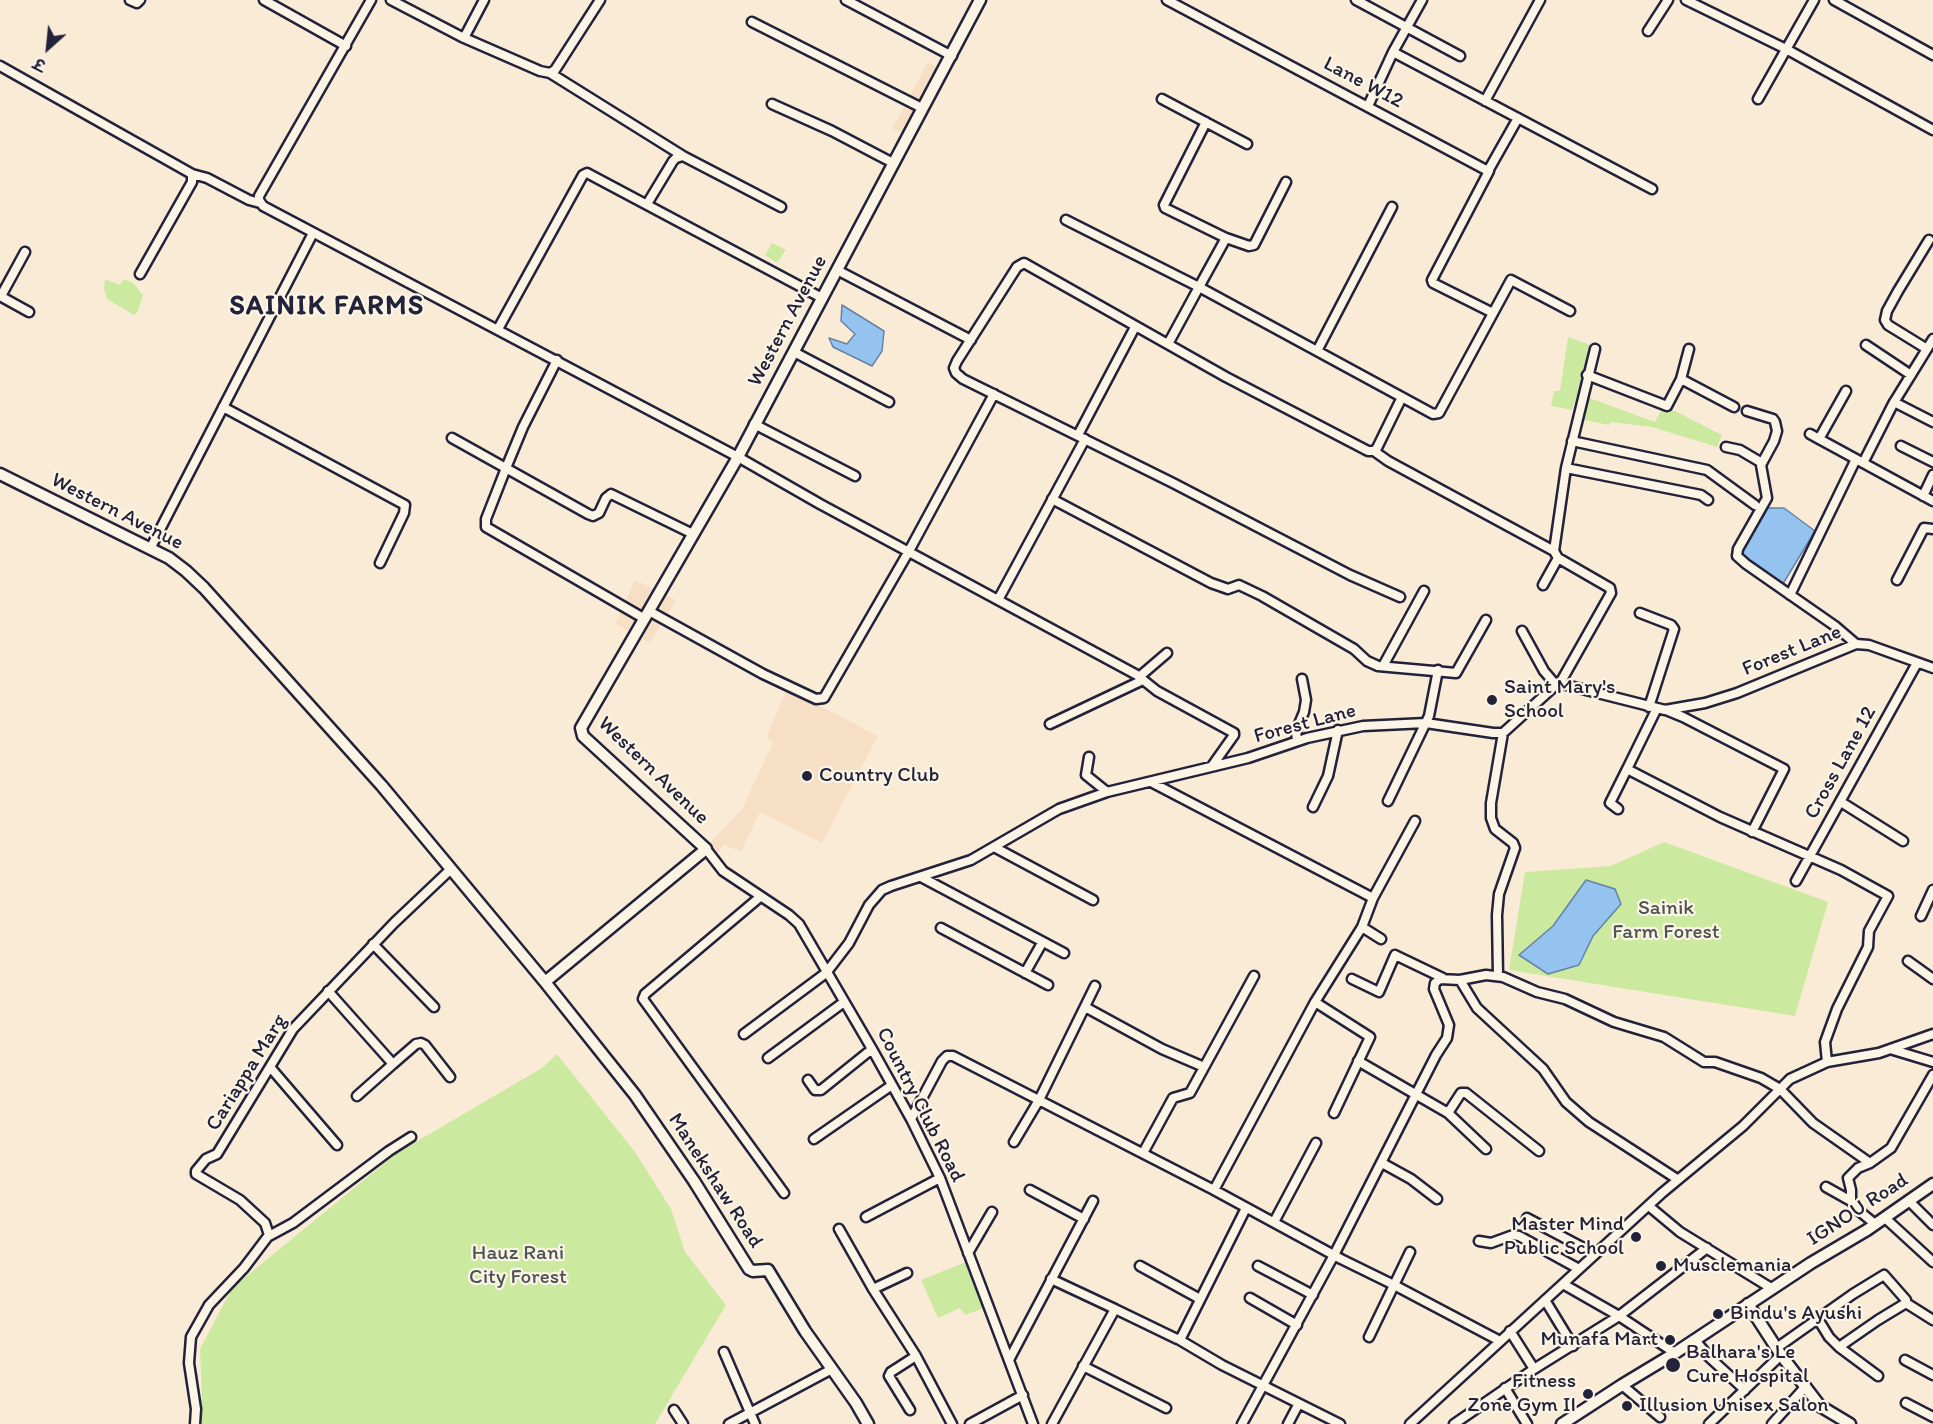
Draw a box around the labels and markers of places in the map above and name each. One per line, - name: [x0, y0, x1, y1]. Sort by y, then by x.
- place label: Saint Mary's School: [1504, 675, 1616, 725]
- marker: Saint Mary's School: [1485, 693, 1499, 707]
- place label: Country Club: [819, 763, 939, 789]
- marker: Country Club: [800, 769, 814, 783]
- place label: Master Mind Public School: [1504, 1212, 1624, 1262]
- marker: Master Mind Public School: [1629, 1230, 1643, 1244]
- place label: Musclemania: [1673, 1253, 1791, 1279]
- marker: Musclemania: [1654, 1259, 1668, 1273]
- place label: Bindu's Ayushi: [1730, 1301, 1862, 1327]
- marker: Bindu's Ayushi: [1711, 1307, 1725, 1321]
- place label: Munafa Mart: [1541, 1327, 1658, 1353]
- marker: Munafa Mart: [1663, 1333, 1677, 1347]
- place label: Balhara's Le Cure Hospital: [1686, 1340, 1809, 1390]
- marker: Balhara's Le Cure Hospital: [1664, 1356, 1682, 1374]
- place label: Fitness Zone Gym II: [1467, 1369, 1576, 1419]
- marker: Fitness Zone Gym II: [1581, 1387, 1595, 1401]
- place label: Illusion Unisex Salon: [1639, 1393, 1829, 1419]
- marker: Illusion Unisex Salon: [1620, 1399, 1634, 1413]

